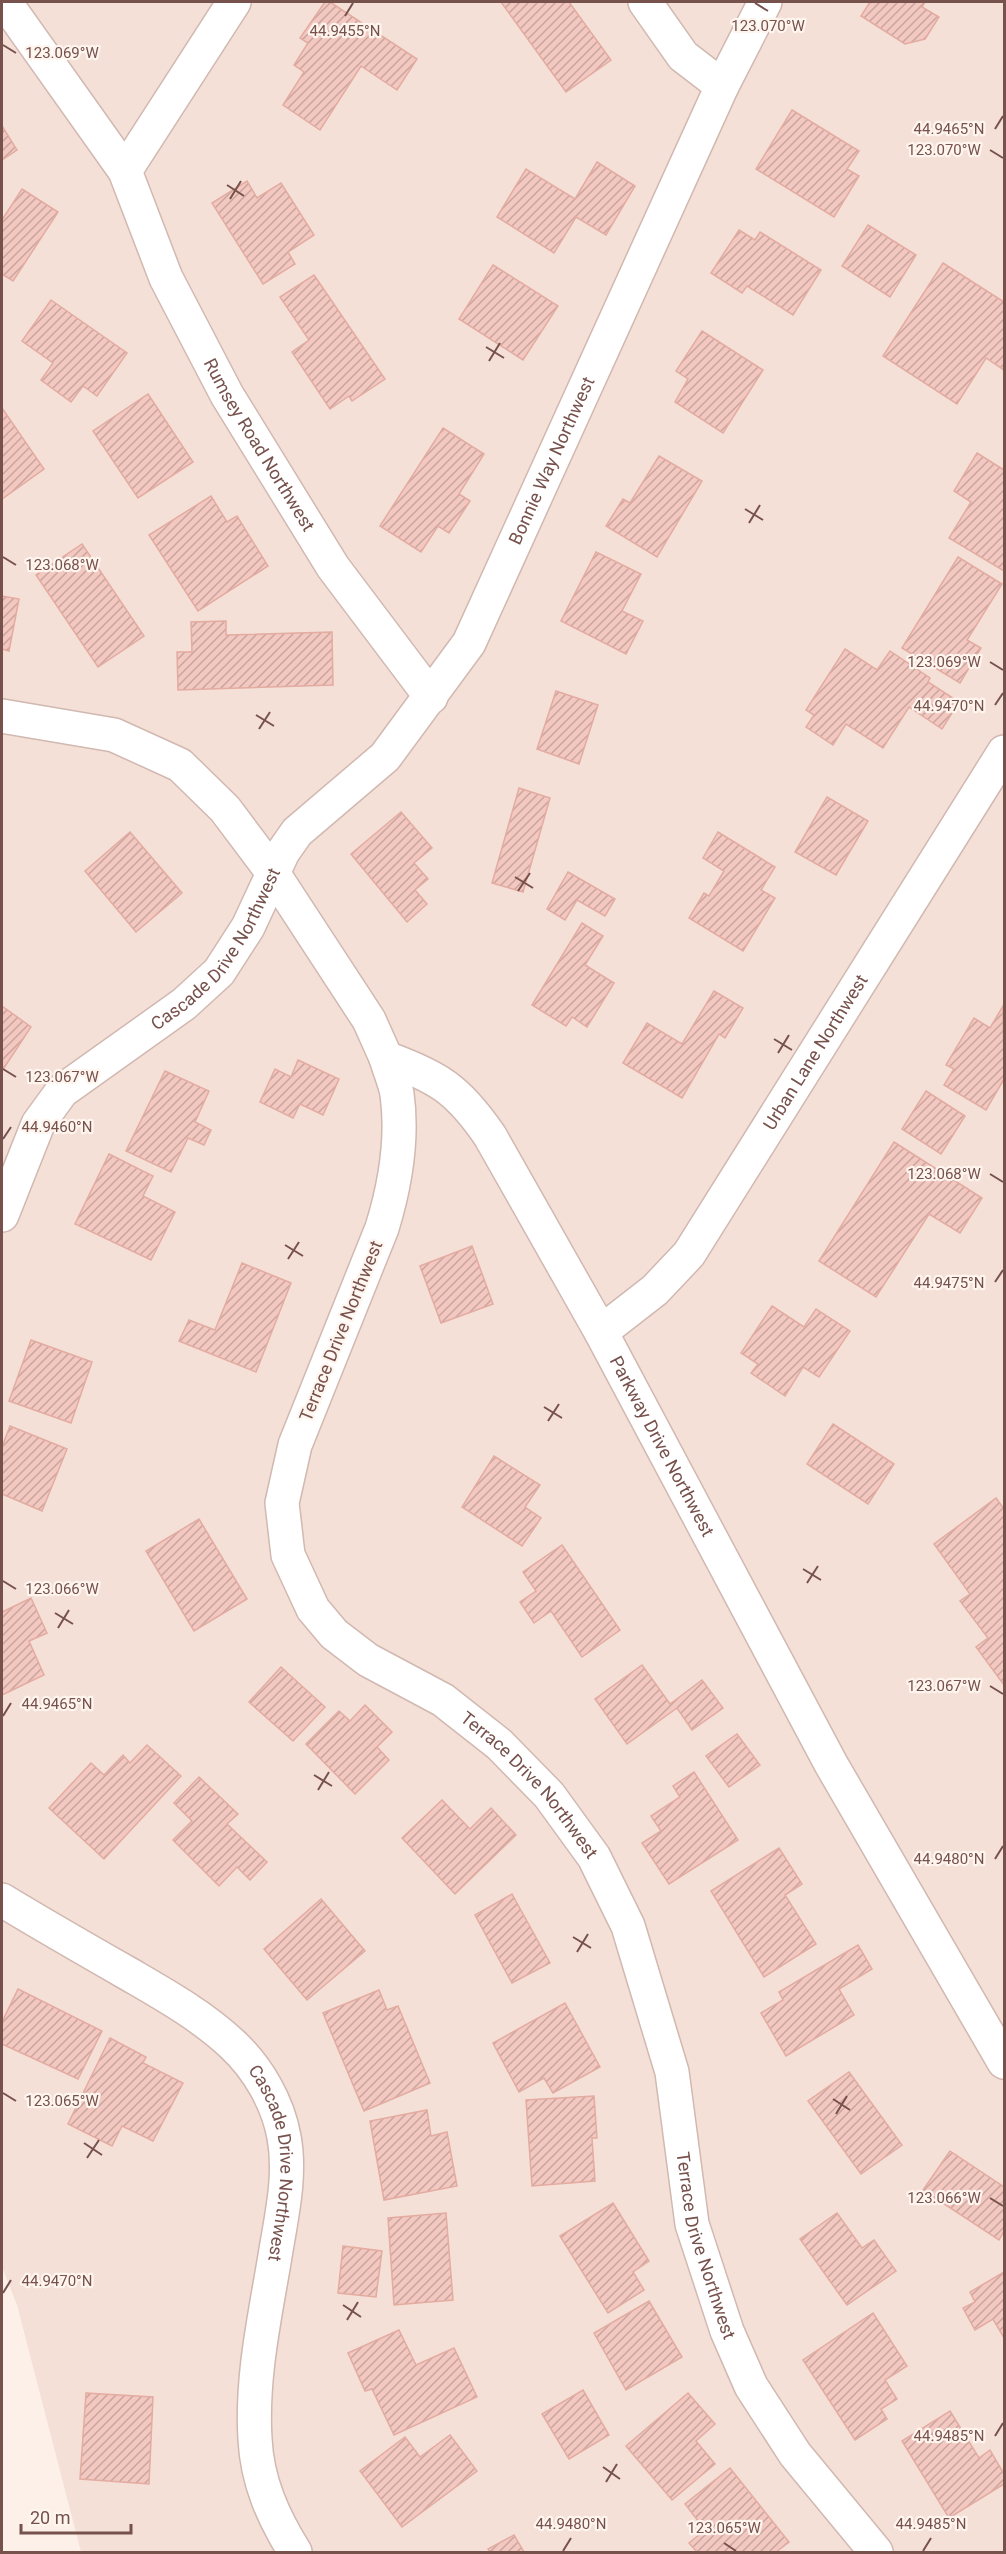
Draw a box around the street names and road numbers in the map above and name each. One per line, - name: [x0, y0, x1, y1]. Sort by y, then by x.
- street label: Rumsey Road Northwest: [200, 355, 319, 535]
- street label: Bonnie Way Northwest: [504, 373, 599, 548]
- street label: Cascade Drive Northwest: [147, 864, 284, 1034]
- street label: Urban Lane Northwest: [759, 970, 872, 1134]
- street label: Terrace Drive Northwest: [295, 1237, 386, 1424]
- street label: Parkway Drive Northwest: [606, 1352, 719, 1540]
- street label: Terrace Drive Northwest: [457, 1707, 603, 1862]
- street label: Cascade Drive Northwest: [244, 2061, 298, 2263]
- street label: Terrace Drive Northwest: [673, 2151, 740, 2342]

